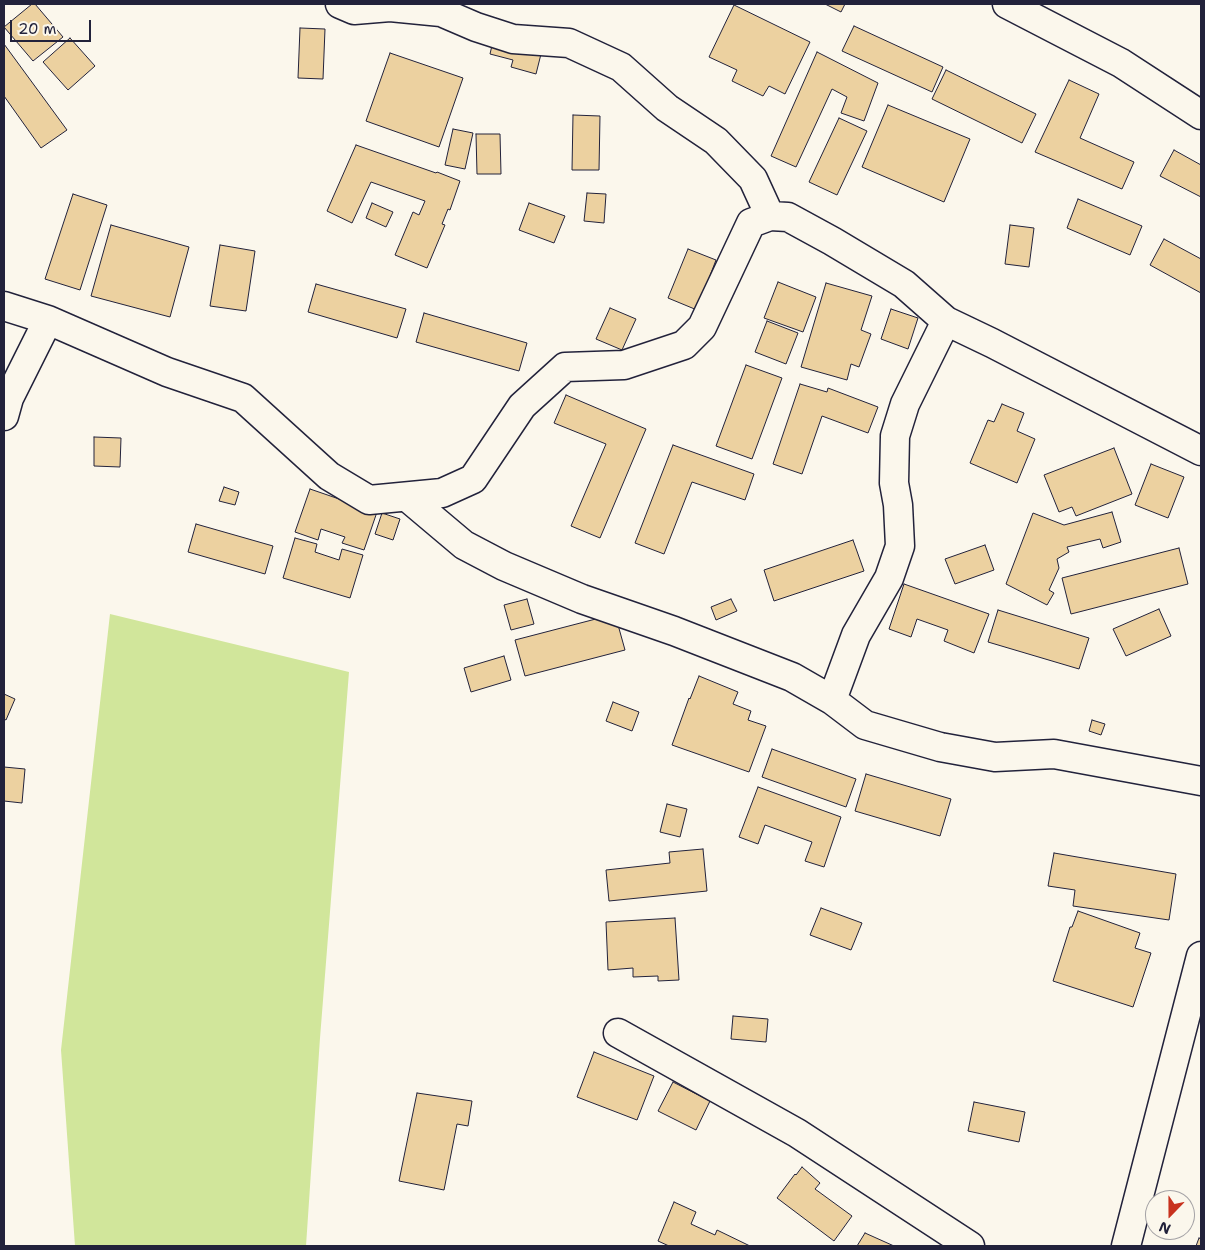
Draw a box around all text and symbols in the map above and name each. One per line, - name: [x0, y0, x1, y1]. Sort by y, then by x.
- scale bar: [12, 10, 94, 42]
- text: 20 m: [18, 19, 57, 39]
- north arrow: [1145, 1190, 1195, 1240]
- text: N: [1156, 1218, 1173, 1238]

